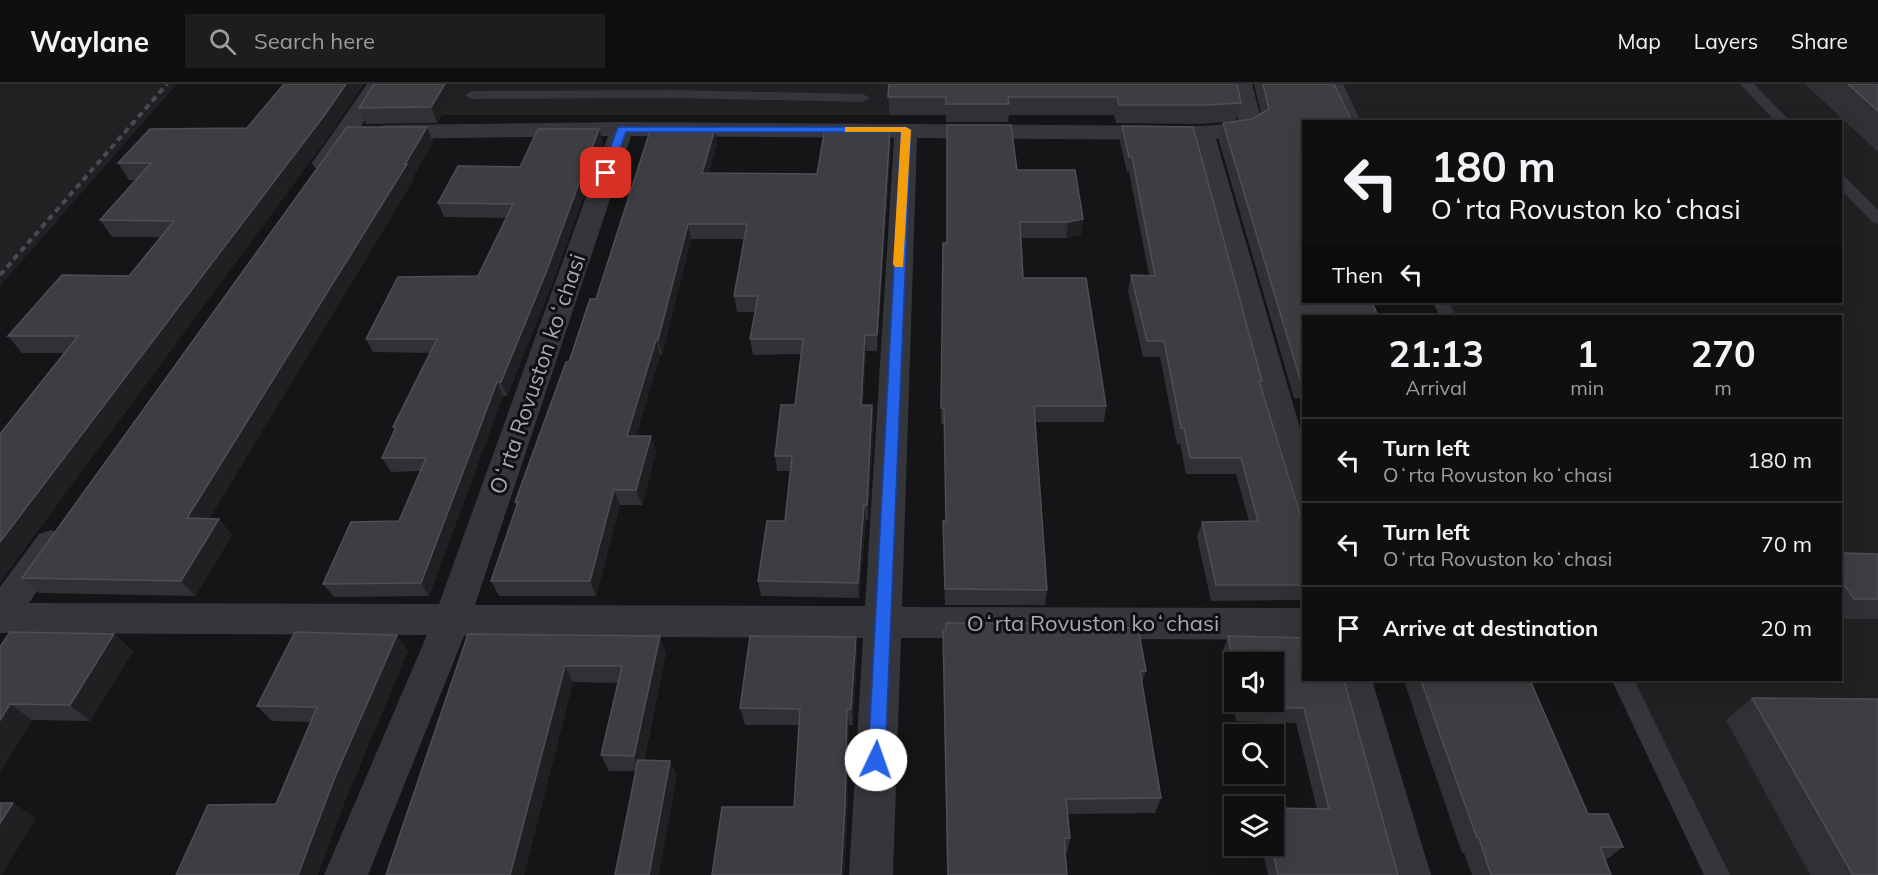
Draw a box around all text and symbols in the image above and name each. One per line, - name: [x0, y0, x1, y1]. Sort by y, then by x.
- search box: [185, 14, 605, 68]
- text: Waylane: [30, 24, 149, 59]
- icon: search: [206, 25, 239, 58]
- text: Search here: [254, 27, 375, 55]
- text: Map: [1618, 28, 1661, 54]
- text: Layers: [1694, 28, 1758, 54]
- text: Share: [1791, 28, 1848, 54]
- text: 180 m: [1431, 140, 1556, 193]
- icon: left: [1332, 144, 1410, 222]
- pin: [580, 147, 631, 198]
- icon: arrive: [589, 156, 622, 189]
- text: Oʻrta Rovuston koʻchasi: [1431, 192, 1741, 226]
- street label: Oʻrta Rovuston koʻchasi: [483, 250, 591, 498]
- icon: left: [1395, 258, 1428, 291]
- text: Then: [1332, 261, 1383, 289]
- text: 21:13: [1388, 331, 1484, 376]
- text: 1: [1576, 331, 1598, 376]
- text: 270: [1691, 331, 1756, 376]
- text: Arrival: [1406, 375, 1467, 400]
- text: min: [1570, 375, 1604, 400]
- text: m: [1714, 375, 1732, 400]
- text: Turn left: [1383, 434, 1470, 462]
- icon: left: [1332, 444, 1365, 477]
- text: 180 m: [1747, 446, 1812, 474]
- text: Oʻrta Rovuston koʻchasi: [1383, 462, 1612, 487]
- text: Turn left: [1383, 518, 1470, 546]
- icon: left: [1332, 528, 1365, 561]
- text: 70 m: [1761, 530, 1812, 558]
- text: Oʻrta Rovuston koʻchasi: [1383, 546, 1612, 571]
- street label: Oʻrta Rovuston koʻchasi: [967, 609, 1219, 637]
- icon: arrive: [1332, 612, 1365, 645]
- text: Arrive at destination: [1383, 614, 1598, 642]
- text: 20 m: [1761, 614, 1812, 642]
- map controls: [1224, 652, 1284, 856]
- button: sound: [1224, 652, 1284, 712]
- button: search: [1224, 724, 1284, 784]
- position arrow: [844, 728, 908, 792]
- button: layers: [1224, 796, 1284, 856]

